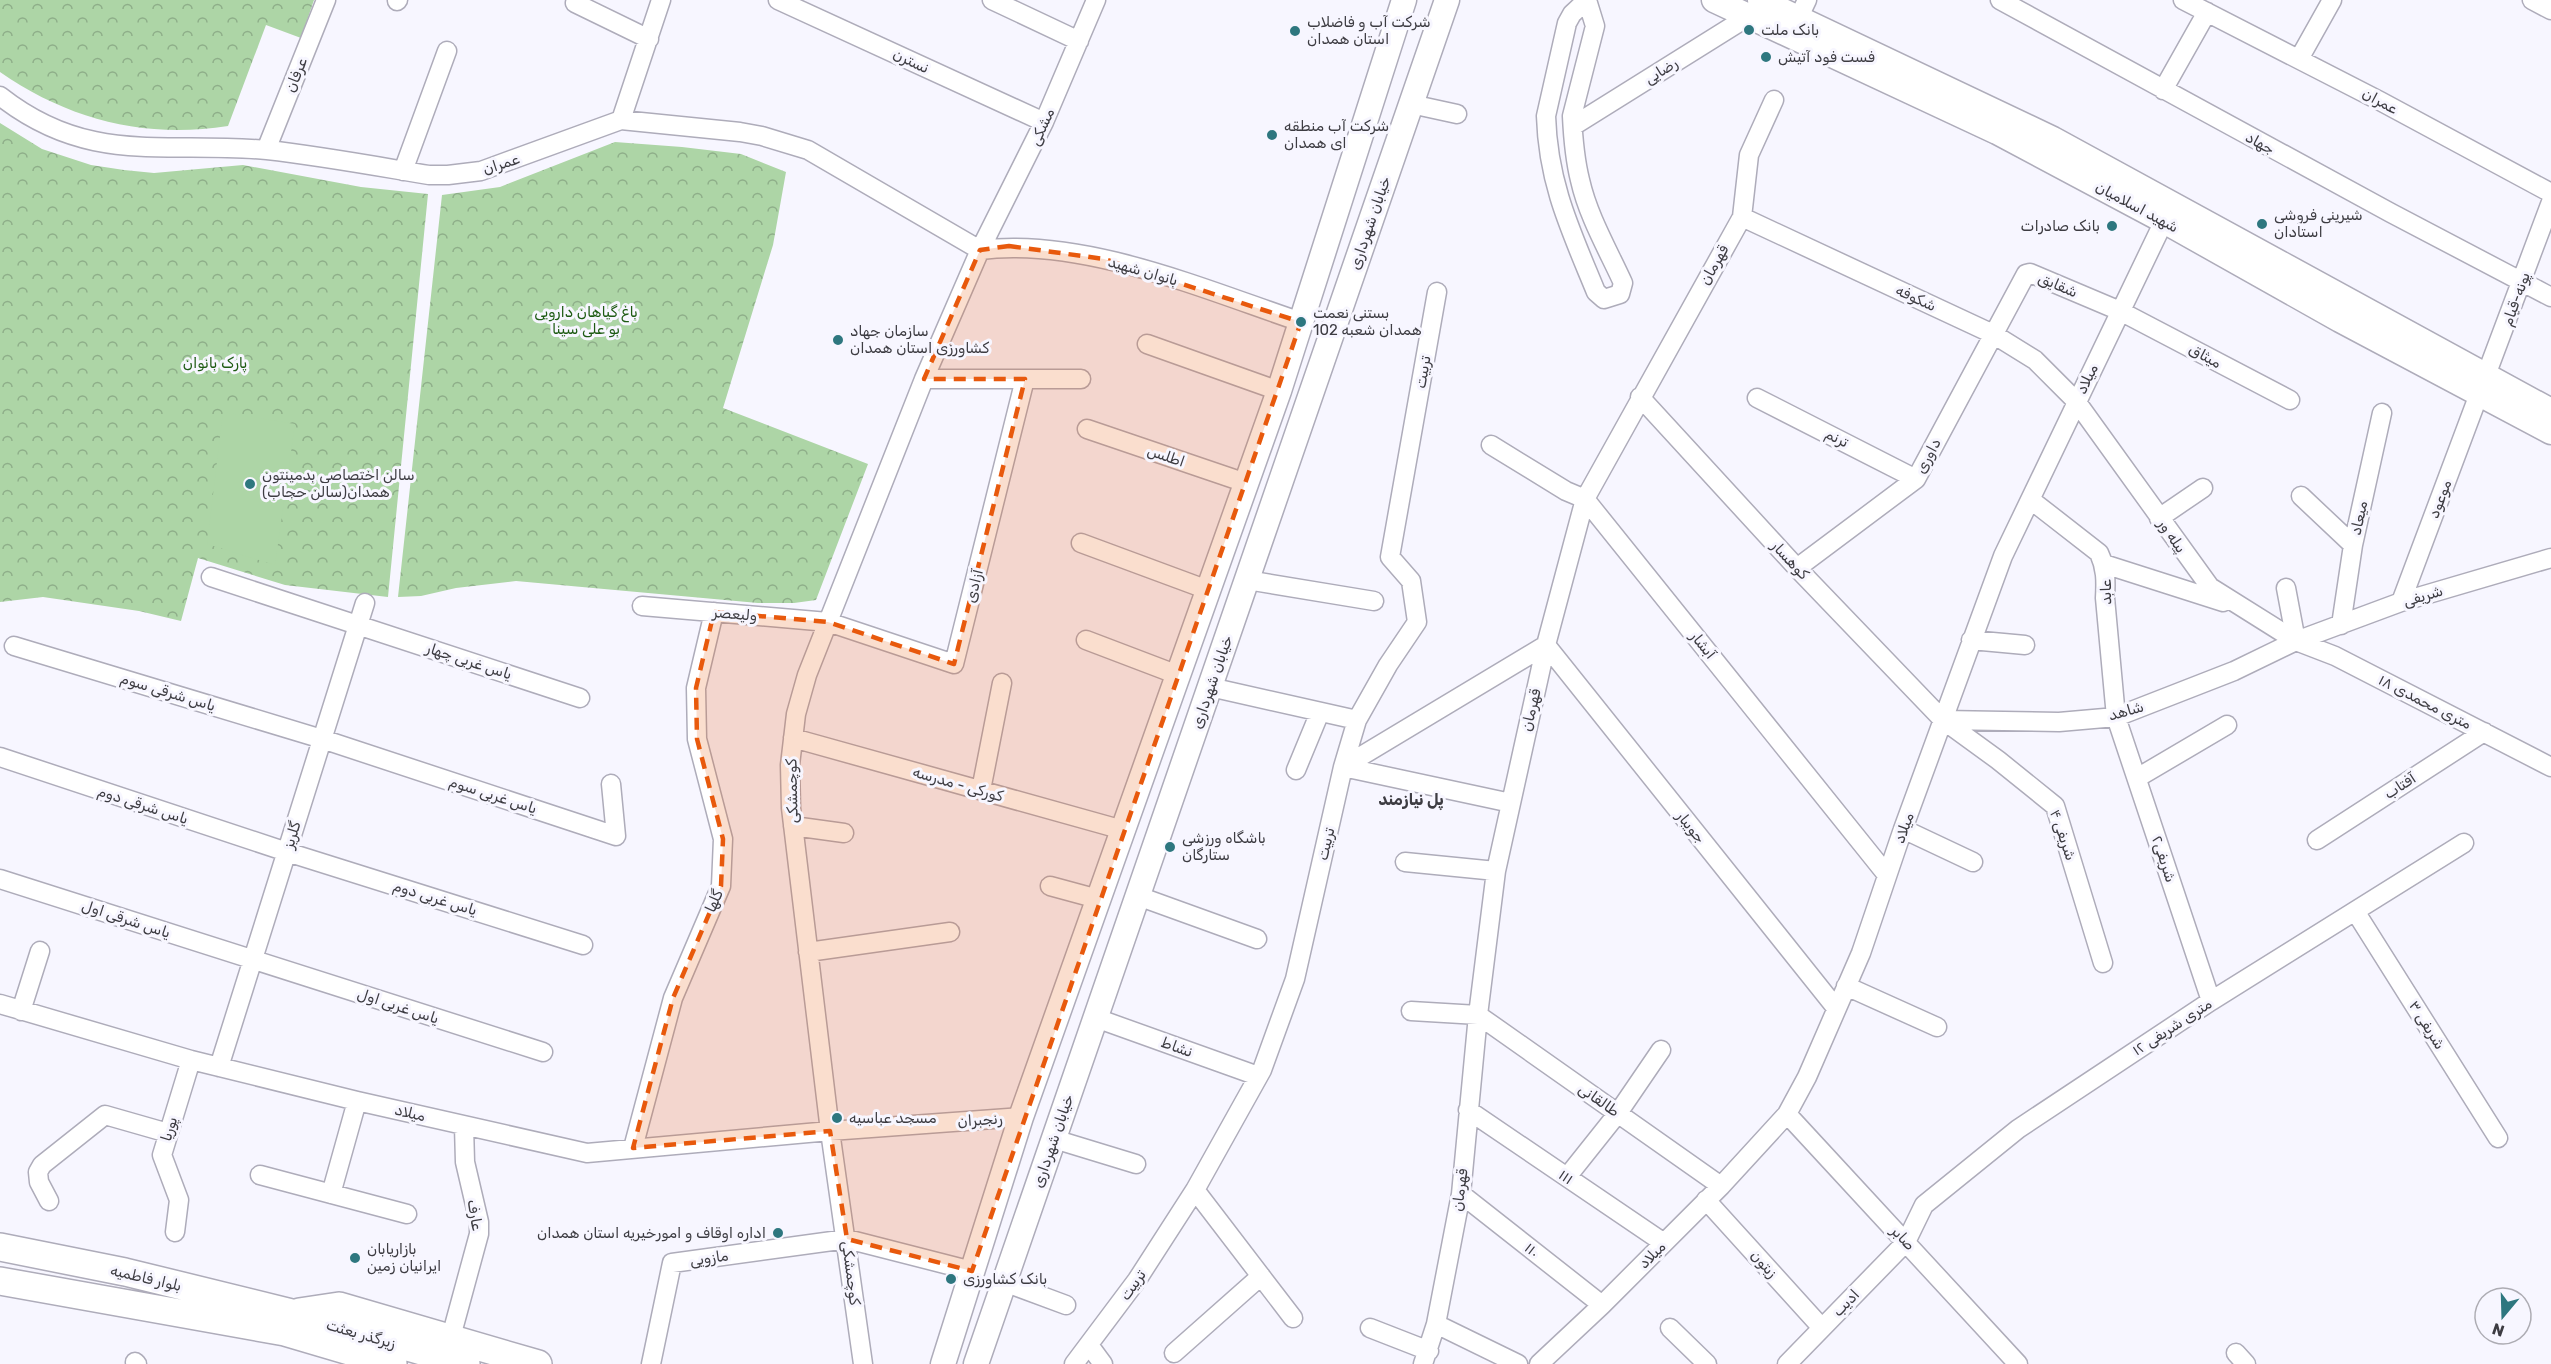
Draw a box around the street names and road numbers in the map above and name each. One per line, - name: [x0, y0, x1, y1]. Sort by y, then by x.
- street label: نسترن: [890, 45, 932, 77]
- street label: رضایی: [1641, 54, 1681, 88]
- street label: عرفان: [281, 55, 311, 95]
- street label: عمران: [2359, 84, 2401, 118]
- street label: مشکی: [1026, 105, 1058, 149]
- street label: جهاد: [2242, 128, 2278, 158]
- street label: عمران: [480, 150, 522, 178]
- street label: خیابان شهرداری: [1346, 174, 1394, 272]
- street label: شهید اسلامیان: [2092, 178, 2182, 236]
- street label: قهرمان: [1696, 242, 1732, 288]
- street label: بانوان شهید: [1106, 252, 1180, 290]
- street label: شقایق: [2035, 269, 2081, 301]
- street label: پونه-قیام: [2498, 270, 2535, 329]
- street label: شکوفه: [1893, 281, 1939, 315]
- street label: میثاق: [2186, 340, 2224, 372]
- street label: تربیت: [1411, 354, 1435, 390]
- street label: میلاد: [2072, 361, 2102, 397]
- street label: ترنم: [1822, 425, 1852, 452]
- street label: داوری: [1911, 435, 1946, 477]
- street label: اطلس: [1145, 441, 1187, 471]
- street label: موعود: [2424, 477, 2456, 521]
- street label: میعاد: [2347, 499, 2371, 537]
- street label: پیله ور: [2153, 515, 2190, 557]
- street label: کوهسار: [1767, 536, 1813, 583]
- street label: آزادی: [961, 567, 987, 605]
- street label: عابد: [2097, 579, 2115, 605]
- street label: شریفی: [2401, 581, 2445, 611]
- street label: ولیعصر: [711, 603, 758, 626]
- street label: آبشار: [1686, 627, 1720, 663]
- street label: خیابان شهرداری: [1188, 633, 1236, 731]
- street label: یاس غربی چهار: [423, 638, 514, 683]
- street label: یاس شرقی سوم: [118, 669, 218, 716]
- street label: ۱۸ متری محمدی: [2375, 671, 2475, 733]
- street label: قهرمان: [1517, 687, 1545, 733]
- street label: شاهد: [2106, 697, 2146, 725]
- street label: کوچمشکی: [782, 758, 802, 823]
- street label: کورکی - مدرسه: [911, 762, 1006, 806]
- street label: آفتاب: [2381, 769, 2420, 803]
- street label: یاس غربی سوم: [447, 772, 539, 819]
- street label: یاس شرقی دوم: [95, 782, 190, 829]
- street label: جویبار: [1672, 807, 1709, 847]
- street label: شریفی ۴: [2046, 807, 2080, 863]
- street label: میلاد: [1890, 810, 1918, 846]
- street label: گلریز: [279, 819, 305, 852]
- street label: تربیت: [1313, 826, 1339, 862]
- street label: شریفی۲: [2148, 833, 2180, 885]
- street label: یاس غربی دوم: [391, 877, 479, 920]
- street label: گلها: [701, 887, 727, 915]
- street label: یاس شرقی اول: [79, 896, 173, 943]
- street label: یاس غربی اول: [355, 984, 441, 1029]
- street label: ۱۲ متری شریفی: [2129, 995, 2215, 1059]
- street label: شریفی ۳: [2405, 997, 2449, 1053]
- street label: نشاط: [1159, 1033, 1195, 1061]
- street label: طالقانی: [1575, 1079, 1623, 1121]
- street label: خیابان شهرداری: [1029, 1092, 1077, 1190]
- street label: میلاد: [393, 1101, 427, 1125]
- street label: رنجبران: [957, 1109, 1003, 1131]
- street label: پوریا: [157, 1114, 182, 1144]
- street label: ۱۱۱: [1555, 1166, 1577, 1188]
- street label: قهرمان: [1448, 1167, 1472, 1213]
- street label: عارف: [464, 1198, 486, 1232]
- street label: صابر: [1886, 1221, 1919, 1254]
- street label: میلاد: [1635, 1238, 1669, 1272]
- street label: ۱۱۰: [1521, 1239, 1543, 1261]
- street label: کوچمشکی: [838, 1240, 864, 1306]
- street label: مازویی: [688, 1246, 730, 1271]
- street label: زیتون: [1747, 1246, 1781, 1282]
- street label: بلوار فاطمیه: [109, 1261, 183, 1295]
- street label: تربیت: [1116, 1266, 1150, 1304]
- street label: ادیب: [1829, 1286, 1863, 1320]
- street label: زیرگذر بعثت: [324, 1316, 398, 1353]

